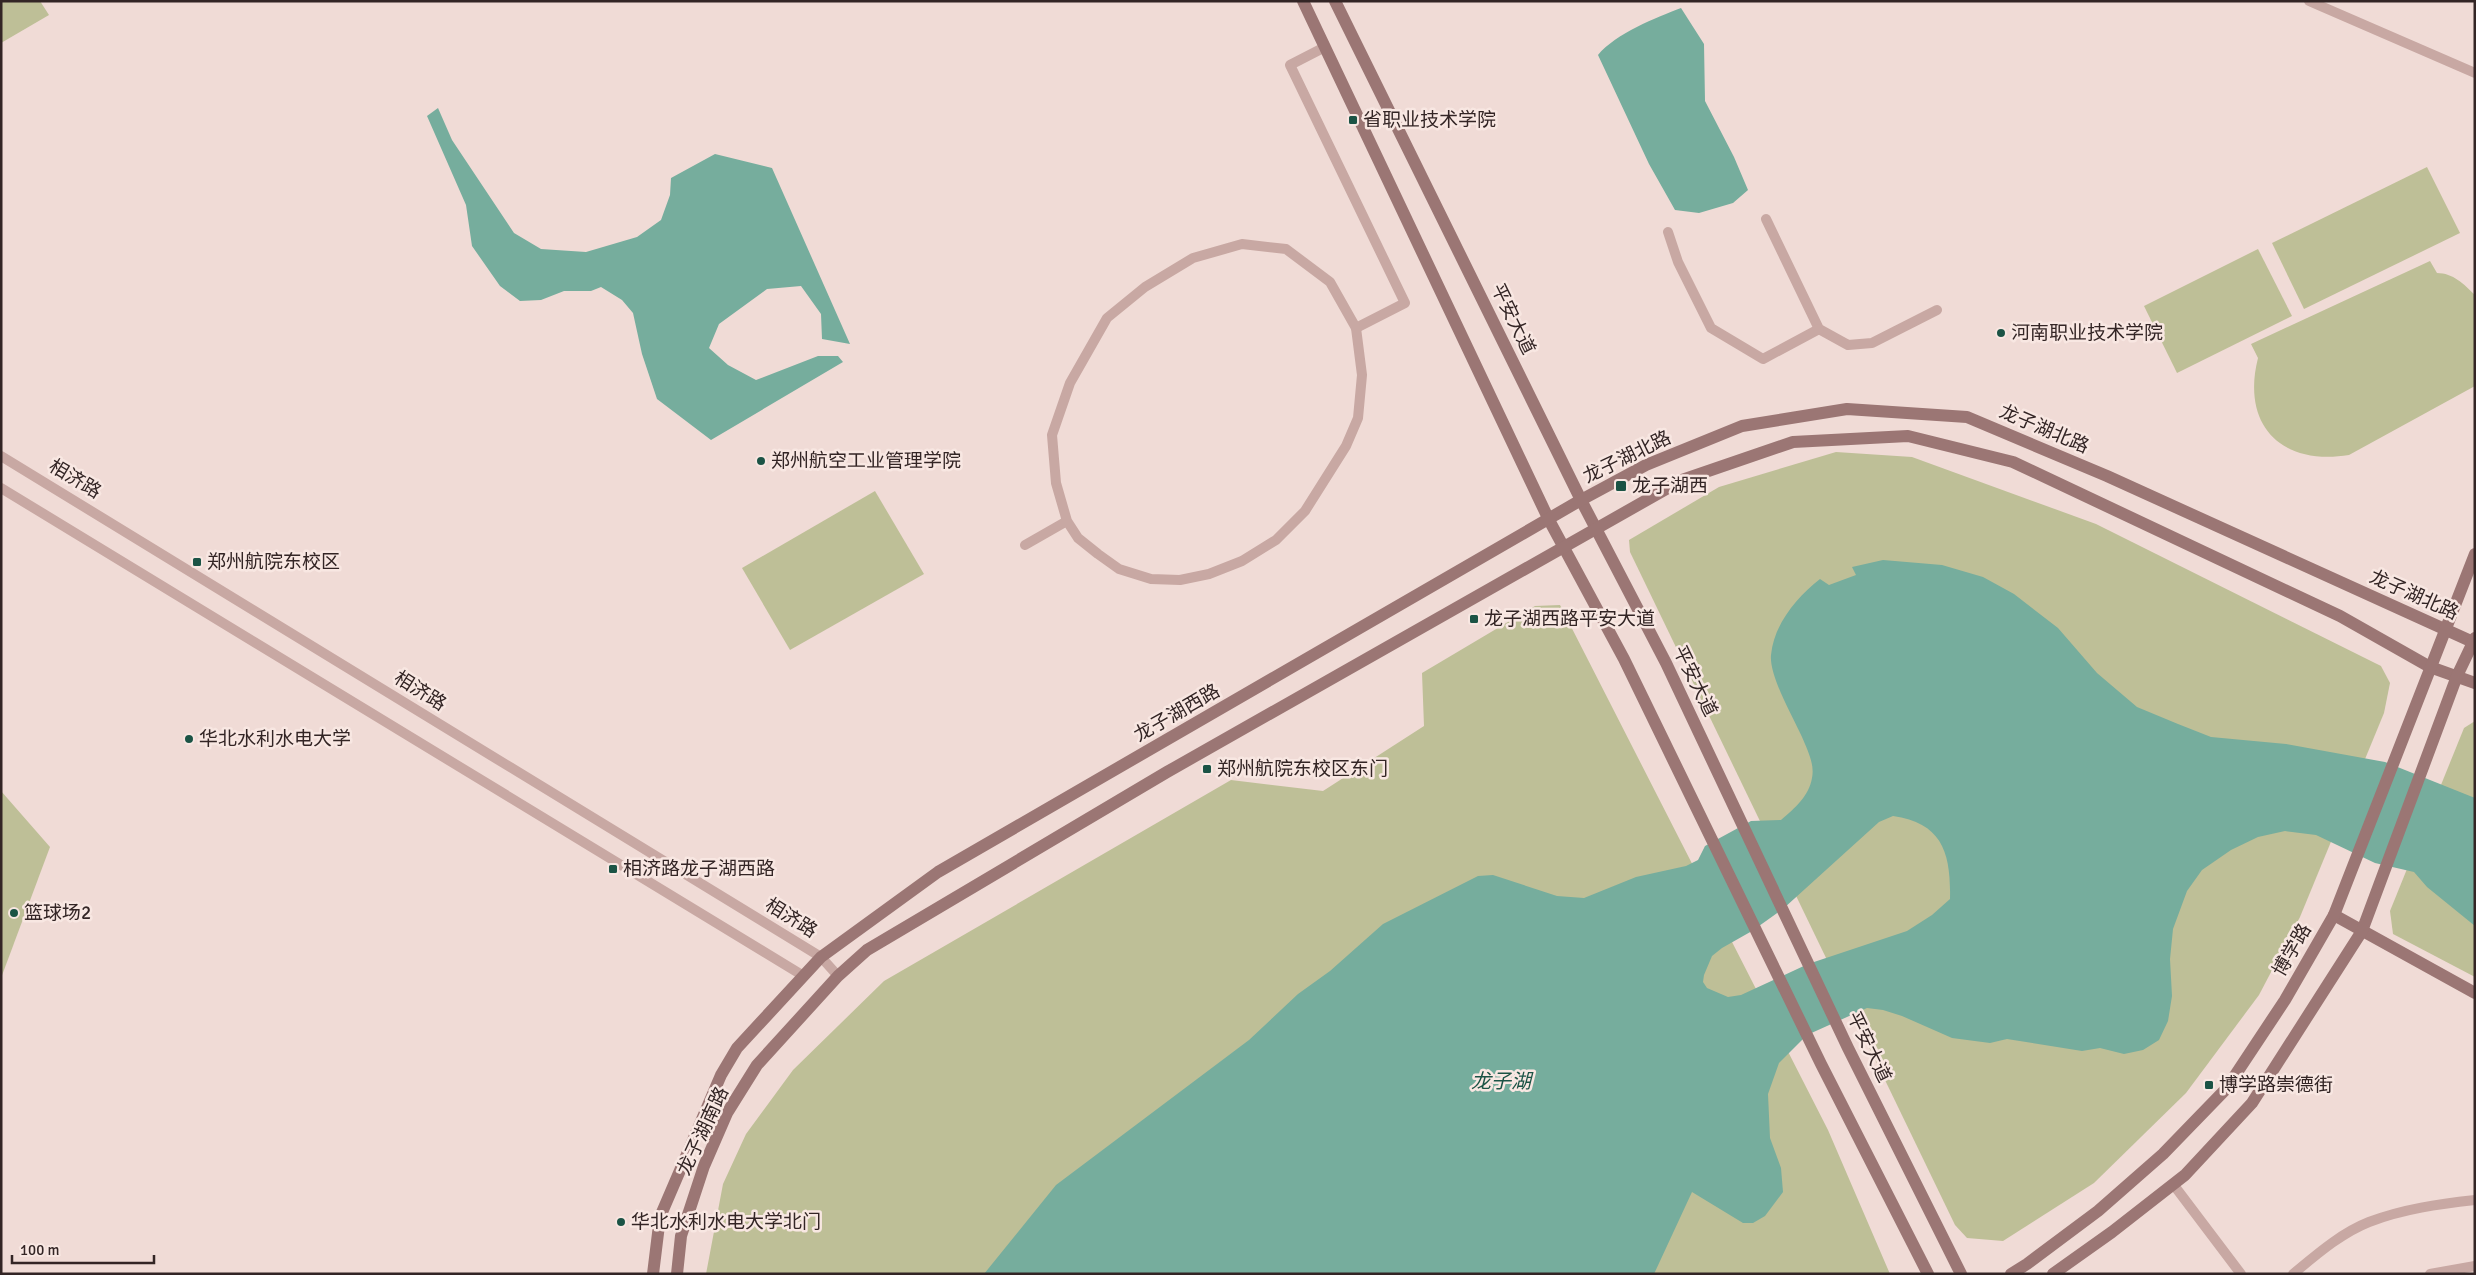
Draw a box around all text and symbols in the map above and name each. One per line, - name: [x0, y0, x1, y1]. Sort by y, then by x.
- place label: 省职业技术学院: [1363, 108, 1496, 132]
- marker: 省职业技术学院: [1347, 114, 1359, 126]
- street label: 平安大道: [1486, 280, 1540, 358]
- place label: 河南职业技术学院: [2011, 321, 2163, 345]
- marker: 河南职业技术学院: [1995, 327, 2007, 339]
- street label: 龙子湖北路: [1996, 399, 2092, 459]
- street label: 龙子湖北路: [1579, 425, 1675, 489]
- place label: 郑州航空工业管理学院: [771, 449, 961, 473]
- street label: 相济路: [44, 454, 106, 504]
- marker: 郑州航空工业管理学院: [755, 455, 767, 467]
- place label: 龙子湖西: [1632, 474, 1708, 498]
- marker: 龙子湖西: [1614, 479, 1628, 493]
- place label: 郑州航院东校区: [207, 550, 340, 574]
- marker: 郑州航院东校区: [191, 556, 203, 568]
- street label: 龙子湖北路: [2366, 565, 2462, 625]
- place label: 龙子湖西路平安大道: [1484, 607, 1655, 631]
- marker: 龙子湖西路平安大道: [1468, 613, 1480, 625]
- street label: 平安大道: [1668, 642, 1722, 720]
- street label: 相济路: [389, 666, 451, 716]
- street label: 龙子湖西路: [1130, 679, 1224, 747]
- place label: 华北水利水电大学: [199, 727, 351, 751]
- marker: 华北水利水电大学: [183, 733, 195, 745]
- place label: 郑州航院东校区东门: [1217, 757, 1388, 781]
- marker: 郑州航院东校区东门: [1201, 763, 1213, 775]
- place label: 相济路龙子湖西路: [623, 857, 775, 881]
- marker: 相济路龙子湖西路: [607, 863, 619, 875]
- street label: 相济路: [760, 893, 822, 943]
- place label: 篮球场2: [24, 901, 91, 925]
- marker: 篮球场2: [8, 907, 20, 919]
- street label: 博学路: [2267, 919, 2317, 981]
- street label: 平安大道: [1842, 1008, 1896, 1086]
- water label: 龙子湖: [1471, 1069, 1534, 1094]
- place label: 博学路崇德街: [2219, 1073, 2333, 1097]
- marker: 博学路崇德街: [2203, 1079, 2215, 1091]
- street label: 龙子湖南路: [672, 1083, 734, 1179]
- place label: 华北水利水电大学北门: [631, 1210, 821, 1234]
- marker: 华北水利水电大学北门: [615, 1216, 627, 1228]
- scale bar: [12, 1232, 155, 1264]
- text: 100 m: [20, 1241, 60, 1259]

